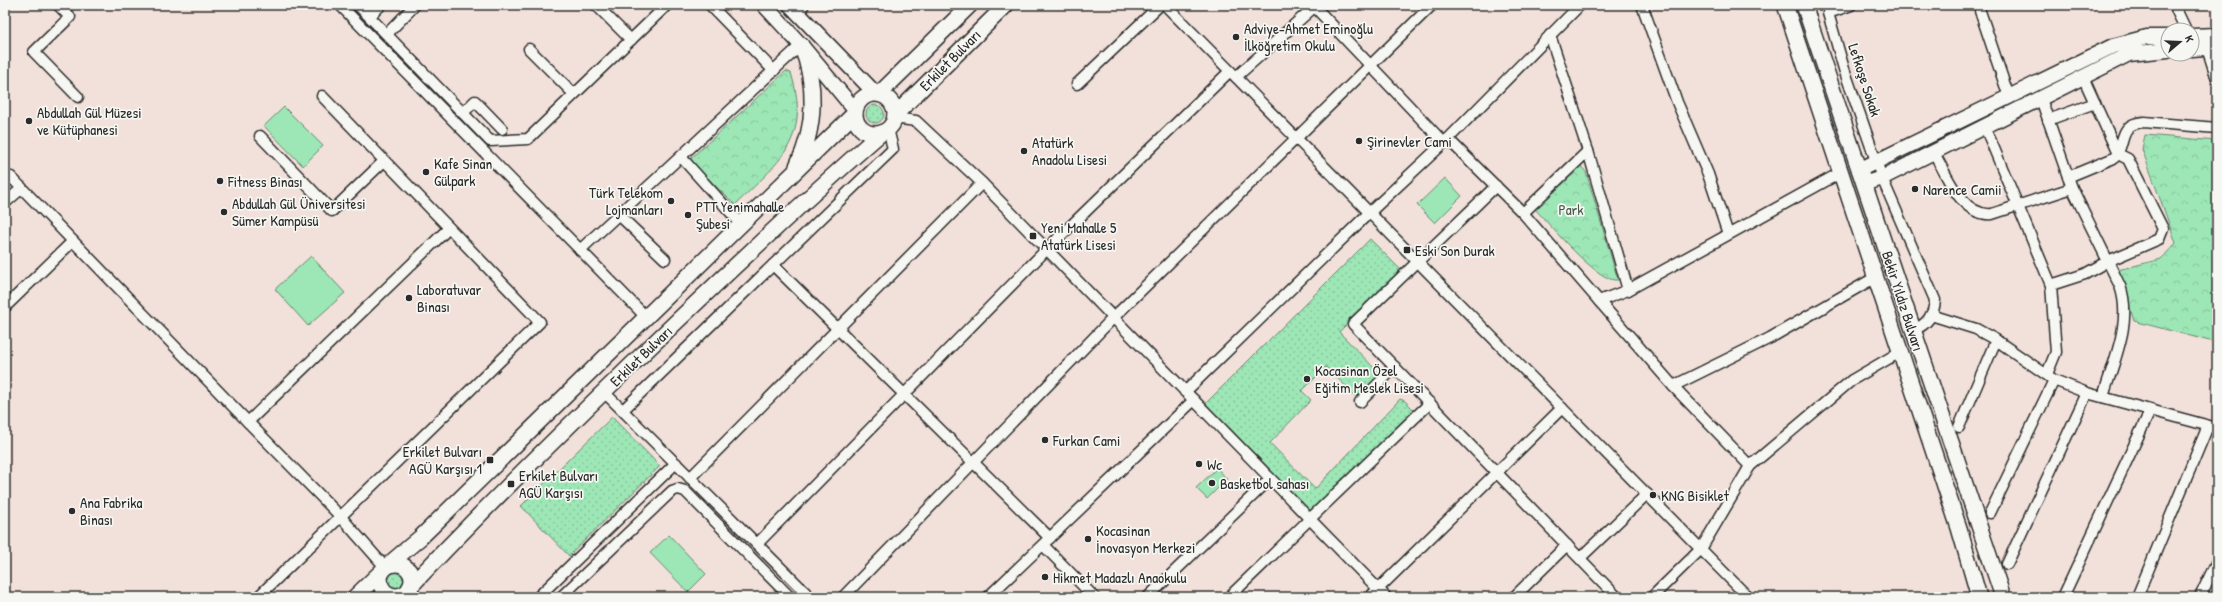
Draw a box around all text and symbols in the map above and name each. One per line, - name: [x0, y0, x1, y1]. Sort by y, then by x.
- place label: Adviye-Ahmet Eminoğlu İlköğretim Okulu: [1244, 18, 1373, 56]
- north arrow: [2160, 22, 2200, 62]
- street label: Erkilet Bulvarı: [915, 25, 985, 95]
- marker: Adviye-Ahmet Eminoğlu İlköğretim Okulu: [1231, 32, 1241, 42]
- text: K: [2182, 34, 2197, 44]
- street label: Lefkoşe Sokak: [1843, 41, 1887, 119]
- place label: Abdullah Gül Müzesi ve Kütüphanesi: [37, 102, 142, 140]
- marker: Abdullah Gül Müzesi ve Kütüphanesi: [24, 116, 34, 126]
- place label: Şirinevler Cami: [1367, 131, 1452, 152]
- place label: Atatürk Anadolu Lisesi: [1032, 132, 1107, 170]
- marker: Şirinevler Cami: [1354, 136, 1364, 146]
- marker: Atatürk Anadolu Lisesi: [1019, 146, 1029, 156]
- place label: Kafe Sinan Gülpark: [434, 153, 492, 191]
- marker: Kafe Sinan Gülpark: [421, 167, 431, 177]
- place label: Fitness Binası: [227, 171, 303, 192]
- marker: Fitness Binası: [215, 176, 225, 186]
- place label: Narence Camii: [1923, 179, 2002, 200]
- place label: Türk Telekom Lojmanları: [589, 182, 663, 220]
- marker: Narence Camii: [1910, 184, 1920, 194]
- place label: Abdullah Gül Üniversitesi Sümer Kampüsü: [232, 193, 366, 231]
- marker: Türk Telekom Lojmanları: [666, 196, 676, 206]
- place label: PTT Yenimahalle Şubesi: [696, 196, 784, 234]
- park label: Park: [1558, 199, 1584, 220]
- marker: Abdullah Gül Üniversitesi Sümer Kampüsü: [219, 207, 229, 217]
- marker: PTT Yenimahalle Şubesi: [683, 210, 693, 220]
- place label: Yeni Mahalle 5 Atatürk Lisesi: [1041, 217, 1117, 255]
- marker: Yeni Mahalle 5 Atatürk Lisesi: [1028, 231, 1038, 241]
- place label: Eski Son Durak: [1415, 240, 1495, 261]
- marker: Eski Son Durak: [1402, 245, 1412, 255]
- street label: Bekir Yıldız Bulvarı: [1877, 248, 1929, 354]
- place label: Laboratuvar Binası: [417, 279, 481, 317]
- marker: Laboratuvar Binası: [404, 293, 414, 303]
- street label: Erkilet Bulvarı: [605, 321, 677, 391]
- place label: Kocasinan Özel Eğitim Meslek Lisesi: [1315, 360, 1424, 398]
- marker: Kocasinan Özel Eğitim Meslek Lisesi: [1302, 374, 1312, 384]
- place label: Furkan Cami: [1052, 430, 1120, 451]
- marker: Furkan Cami: [1040, 435, 1050, 445]
- place label: Erkilet Bulvarı AGÜ Karşısı 1: [403, 441, 482, 479]
- place label: Wc: [1207, 454, 1222, 475]
- marker: Erkilet Bulvarı AGÜ Karşısı 1: [485, 455, 495, 465]
- marker: Wc: [1194, 459, 1204, 469]
- place label: Erkilet Bulvarı AGÜ Karşısı: [519, 465, 598, 503]
- place label: Basketbol sahası: [1220, 473, 1309, 494]
- marker: Basketbol sahası: [1207, 478, 1217, 488]
- marker: Erkilet Bulvarı AGÜ Karşısı: [506, 479, 516, 489]
- place label: KNG Bisiklet: [1661, 485, 1730, 506]
- marker: KNG Bisiklet: [1648, 490, 1658, 500]
- place label: Ana Fabrika Binası: [80, 492, 142, 530]
- marker: Ana Fabrika Binası: [67, 506, 77, 516]
- place label: Kocasinan İnovasyon Merkezi: [1096, 520, 1195, 558]
- marker: Kocasinan İnovasyon Merkezi: [1083, 534, 1093, 544]
- place label: Hikmet Madazlı Anaokulu: [1053, 567, 1186, 588]
- marker: Hikmet Madazlı Anaokulu: [1040, 572, 1050, 582]

